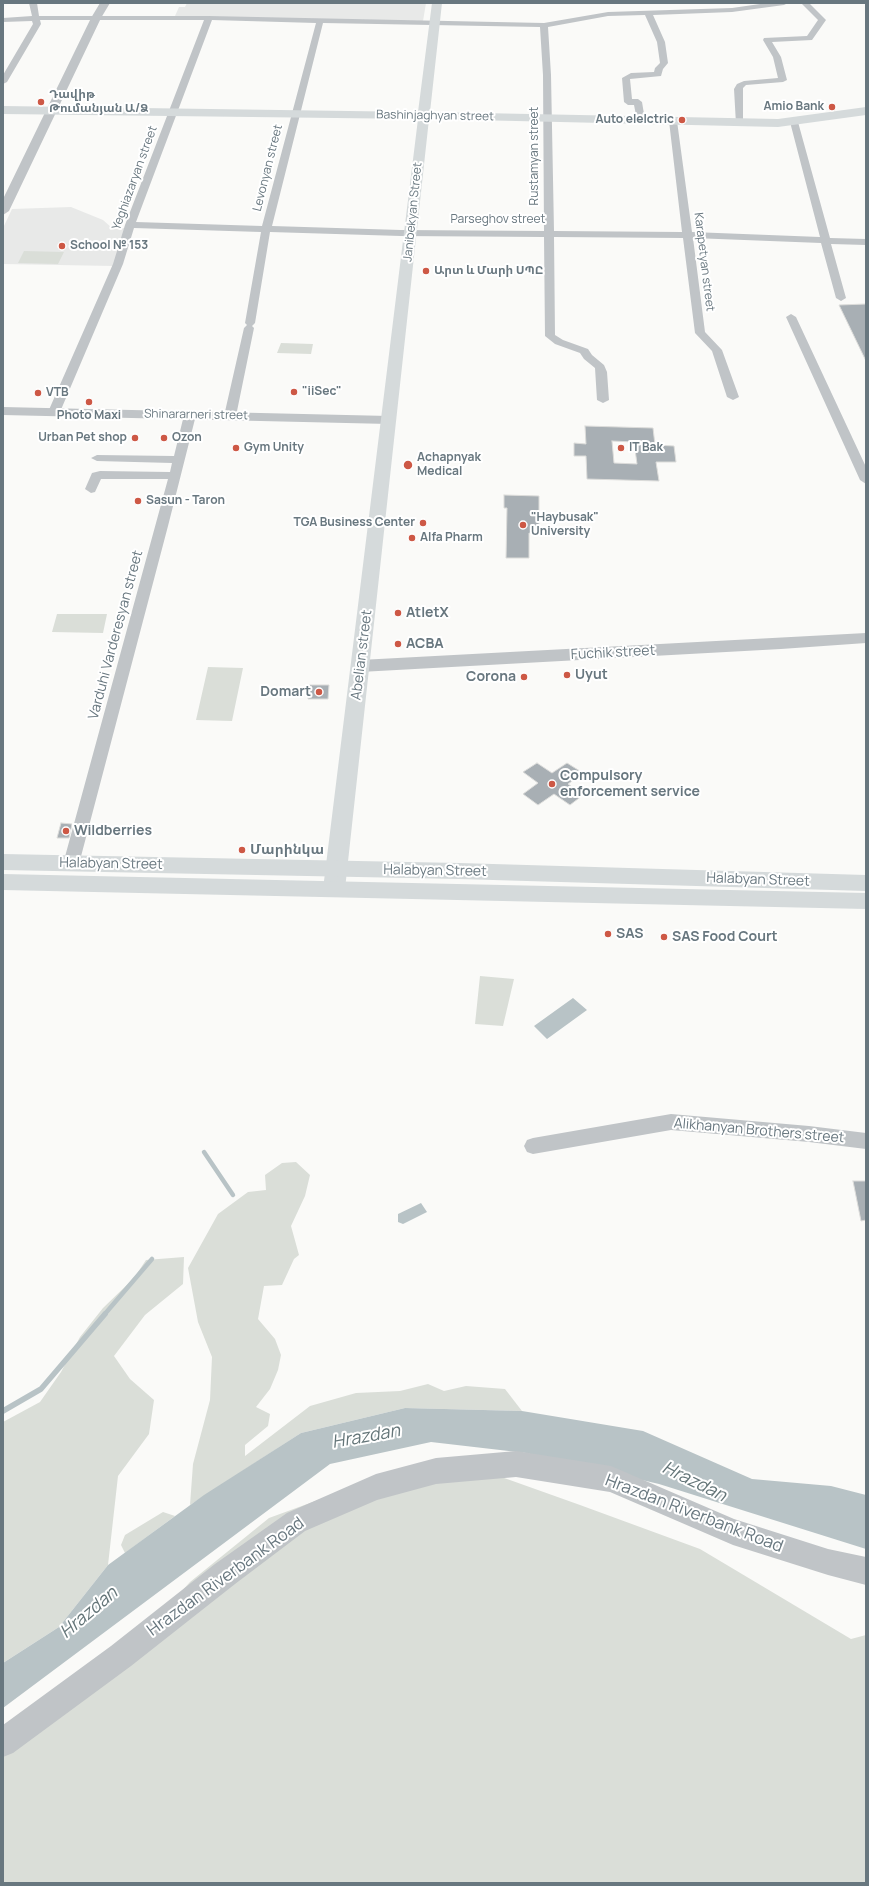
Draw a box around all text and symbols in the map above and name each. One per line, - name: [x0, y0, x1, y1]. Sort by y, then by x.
- place label: Դավիթ Թումանյան Ա/Ձ: [49, 88, 148, 116]
- marker: Դավիթ Թումանյան Ա/Ձ: [36, 97, 46, 107]
- place label: Amio Bank: [764, 100, 824, 114]
- marker: Amio Bank: [827, 102, 837, 112]
- street label: Rustamyan street: [528, 107, 542, 205]
- street label: Bashinjaghyan street: [376, 108, 494, 124]
- place label: Auto elelctric: [595, 113, 674, 127]
- marker: Auto elelctric: [677, 115, 687, 125]
- street label: Levonyan street: [250, 123, 286, 213]
- street label: Yeghiazaryan street: [109, 124, 161, 232]
- street label: Janibekyan Street: [401, 162, 425, 262]
- street label: Karapetyan street: [691, 212, 717, 312]
- street label: Parseghov street: [451, 213, 545, 227]
- place label: School № 153: [70, 239, 148, 253]
- marker: School № 153: [57, 241, 67, 251]
- place label: Արտ և Մարի ՍՊԸ: [434, 264, 543, 278]
- marker: Արտ և Մարի ՍՊԸ: [421, 266, 431, 276]
- place label: "iiSec": [302, 385, 342, 399]
- place label: VTB: [46, 386, 69, 400]
- marker: "iiSec": [289, 387, 299, 397]
- marker: VTB: [33, 388, 43, 398]
- marker: Photo Maxi: [84, 397, 94, 407]
- street label: Shinararneri street: [144, 407, 248, 423]
- place label: Photo Maxi: [57, 409, 121, 423]
- place label: Urban Pet shop: [38, 431, 127, 445]
- place label: Ozon: [172, 431, 202, 445]
- marker: Urban Pet shop: [130, 433, 140, 443]
- marker: Ozon: [159, 433, 169, 443]
- place label: Gym Unity: [244, 441, 304, 455]
- place label: IT Bak: [629, 441, 663, 455]
- marker: Gym Unity: [231, 443, 241, 453]
- marker: IT Bak: [616, 443, 626, 453]
- place label: Achapnyak Medical: [417, 451, 481, 479]
- marker: Achapnyak Medical: [402, 459, 414, 471]
- place label: Sasun - Taron: [146, 494, 225, 508]
- marker: Sasun - Taron: [133, 496, 143, 506]
- place label: "Haybusak" University: [531, 511, 599, 539]
- place label: TGA Business Center: [293, 516, 415, 530]
- marker: TGA Business Center: [418, 518, 428, 528]
- marker: "Haybusak" University: [518, 520, 528, 530]
- place label: Alfa Pharm: [420, 531, 483, 545]
- marker: Alfa Pharm: [407, 533, 417, 543]
- street label: Varduhi Varderesyan street: [85, 549, 147, 721]
- place label: AtletX: [406, 605, 449, 621]
- marker: AtletX: [393, 608, 403, 618]
- street label: Abelian street: [348, 609, 376, 701]
- place label: ACBA: [406, 636, 444, 652]
- marker: ACBA: [393, 639, 403, 649]
- street label: Fuchik street: [570, 642, 656, 664]
- place label: Uyut: [575, 667, 608, 683]
- place label: Corona: [466, 669, 516, 685]
- marker: Uyut: [562, 670, 572, 680]
- marker: Corona: [519, 672, 529, 682]
- place label: Domart: [260, 684, 311, 700]
- marker: Domart: [314, 687, 324, 697]
- place label: Compulsory enforcement service: [560, 768, 700, 800]
- marker: Compulsory enforcement service: [547, 779, 557, 789]
- place label: Wildberries: [74, 823, 152, 839]
- marker: Wildberries: [61, 826, 71, 836]
- place label: Մարինկա: [250, 842, 324, 858]
- marker: Մարինկա: [237, 845, 247, 855]
- street label: Halabyan Street: [59, 855, 163, 873]
- street label: Halabyan Street: [383, 862, 487, 880]
- street label: Halabyan Street: [706, 870, 810, 890]
- place label: SAS: [616, 926, 644, 942]
- marker: SAS: [603, 929, 613, 939]
- place label: SAS Food Court: [672, 929, 778, 945]
- marker: SAS Food Court: [659, 932, 669, 942]
- street label: Alikhanyan Brothers street: [673, 1115, 845, 1147]
- water label: Hrazdan: [330, 1420, 402, 1454]
- water label: Hrazdan: [658, 1457, 730, 1507]
- street label: Hrazdan Riverbank Road: [602, 1471, 786, 1557]
- street label: Hrazdan Riverbank Road: [144, 1513, 308, 1641]
- water label: Hrazdan: [56, 1583, 122, 1643]

